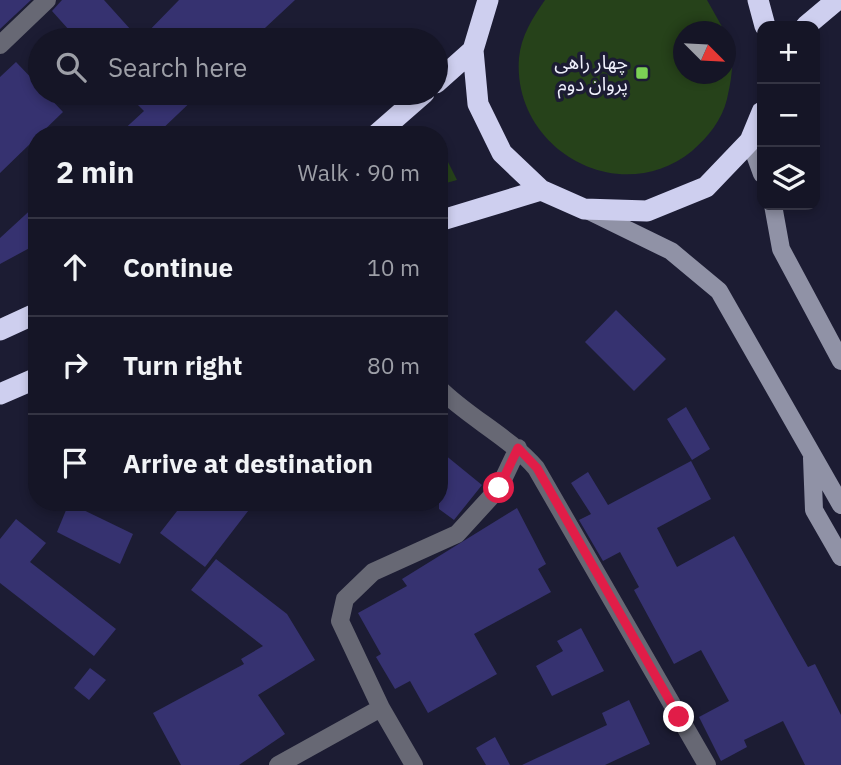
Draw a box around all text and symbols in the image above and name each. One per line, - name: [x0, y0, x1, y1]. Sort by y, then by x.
- north arrow: [673, 21, 736, 84]
- map controls: [757, 21, 820, 210]
- button: +: [757, 21, 820, 84]
- search box: [28, 28, 448, 105]
- icon: search: [52, 48, 90, 86]
- text: Search here: [108, 50, 247, 84]
- place label: چهار راهی پروان دوم: [554, 50, 628, 99]
- marker: چهار راهی پروان دوم: [634, 65, 650, 81]
- button: −: [757, 84, 820, 147]
- button: layers: [757, 147, 820, 210]
- text: 2 min: [56, 152, 134, 191]
- text: Walk · 90 m: [298, 157, 420, 187]
- icon: ahead: [56, 248, 94, 286]
- text: Continue: [123, 250, 233, 284]
- text: 10 m: [367, 252, 420, 282]
- icon: right: [56, 346, 94, 384]
- text: Turn right: [123, 348, 242, 382]
- text: 80 m: [367, 350, 420, 380]
- icon: arrive: [56, 444, 94, 482]
- text: Arrive at destination: [123, 446, 373, 480]
- route start: [483, 472, 514, 503]
- route end: [663, 701, 694, 732]

